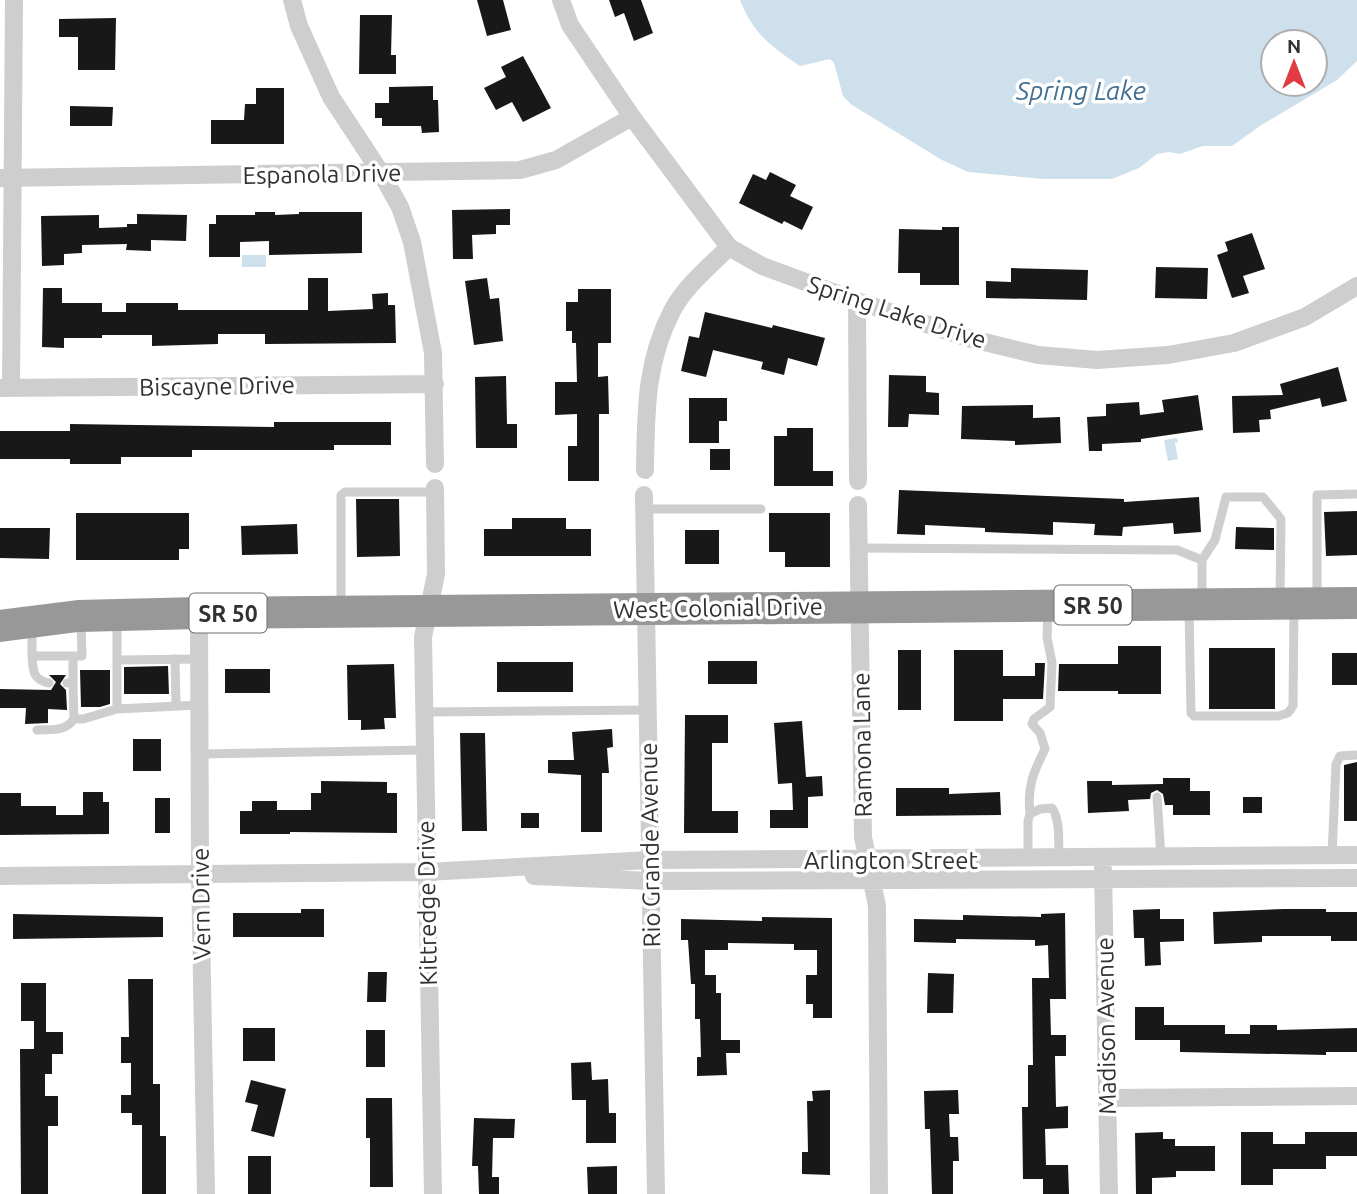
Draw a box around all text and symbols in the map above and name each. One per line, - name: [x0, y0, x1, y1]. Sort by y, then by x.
- north arrow: [1259, 28, 1329, 98]
- text: N: [1287, 35, 1301, 57]
- water label: Spring Lake: [1015, 76, 1146, 105]
- street label: Espanola Drive: [242, 159, 402, 189]
- street label: Spring Lake Drive: [804, 270, 990, 354]
- street label: Biscayne Drive: [139, 371, 295, 401]
- road number: SR 50: [1054, 586, 1132, 624]
- street label: West Colonial Drive: [613, 593, 823, 623]
- road number: SR 50: [190, 594, 266, 632]
- street label: Ramona Lane: [847, 672, 877, 818]
- street label: Rio Grande Avenue: [635, 742, 665, 948]
- street label: Kittredge Drive: [412, 820, 442, 986]
- street label: Vern Drive: [187, 847, 215, 961]
- street label: Arlington Street: [804, 847, 979, 874]
- street label: Madison Avenue: [1091, 937, 1121, 1115]

